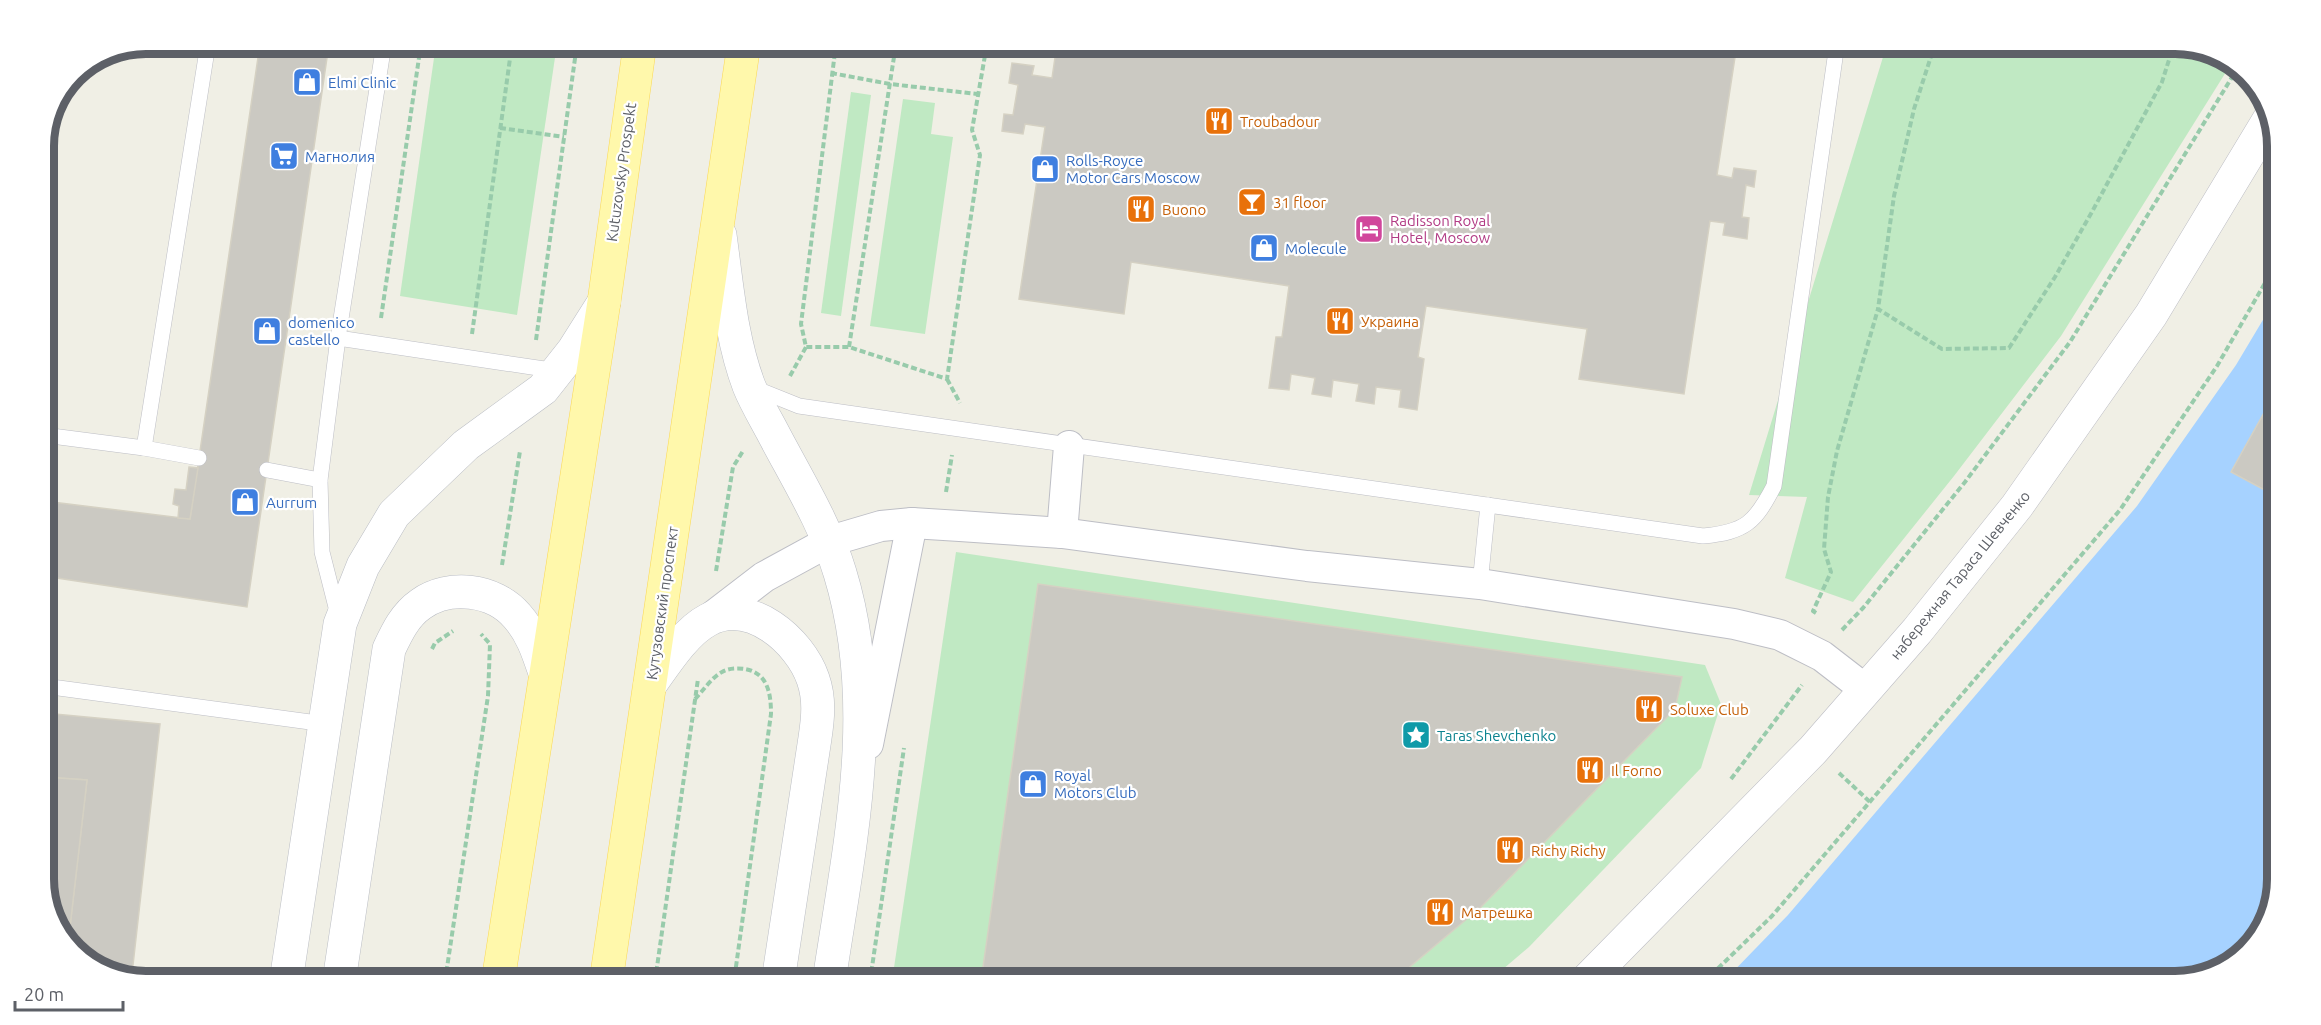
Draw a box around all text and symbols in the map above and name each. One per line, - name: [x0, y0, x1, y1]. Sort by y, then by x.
- shop icon: Elmi Clinic: [291, 66, 323, 98]
- place label: Elmi Clinic: [328, 74, 396, 91]
- street label: Kutuzovsky Prospekt: [603, 101, 639, 243]
- restaurant icon: Troubadour: [1203, 105, 1235, 137]
- place label: Troubadour: [1240, 113, 1319, 130]
- supermarket icon: Магнолия: [268, 140, 300, 172]
- place label: Магнолия: [305, 148, 375, 165]
- place label: Rolls-Royce Motor Cars Moscow: [1066, 152, 1200, 186]
- shop icon: Rolls-Royce Motor Cars Moscow: [1029, 153, 1061, 185]
- bar icon: 31 floor: [1236, 186, 1268, 218]
- restaurant icon: Buono: [1125, 193, 1157, 225]
- place label: 31 floor: [1273, 194, 1327, 211]
- place label: Buono: [1162, 201, 1206, 218]
- place label: Radisson Royal Hotel, Moscow: [1390, 212, 1490, 246]
- hotel icon: Radisson Royal Hotel, Moscow: [1353, 213, 1385, 245]
- shop icon: Molecule: [1248, 232, 1280, 264]
- place label: Molecule: [1285, 240, 1347, 257]
- restaurant icon: Украина: [1324, 305, 1356, 337]
- place label: Украина: [1361, 313, 1419, 330]
- place label: domenico castello: [288, 314, 355, 348]
- shop icon: domenico castello: [251, 315, 283, 347]
- shop icon: Aurrum: [229, 486, 261, 518]
- street label: набережная Тараса Шевченко: [1887, 487, 2033, 663]
- place label: Aurrum: [266, 494, 317, 511]
- street label: Кутузовский проспект: [643, 525, 681, 681]
- restaurant icon: Soluxe Club: [1633, 693, 1665, 725]
- place label: Soluxe Club: [1670, 701, 1749, 718]
- place icon: Taras Shevchenko: [1400, 719, 1432, 751]
- place label: Taras Shevchenko: [1437, 727, 1556, 744]
- restaurant icon: Il Forno: [1574, 754, 1606, 786]
- place label: Il Forno: [1611, 762, 1662, 779]
- place label: Royal Motors Club: [1054, 767, 1137, 801]
- shop icon: Royal Motors Club: [1017, 768, 1049, 800]
- restaurant icon: Richy Richy: [1494, 834, 1526, 866]
- place label: Richy Richy: [1531, 842, 1606, 859]
- restaurant icon: Матрешка: [1424, 896, 1456, 928]
- place label: Матрешка: [1461, 904, 1533, 921]
- scale bar: [15, 974, 123, 1012]
- text: 20 m: [24, 984, 64, 1004]

